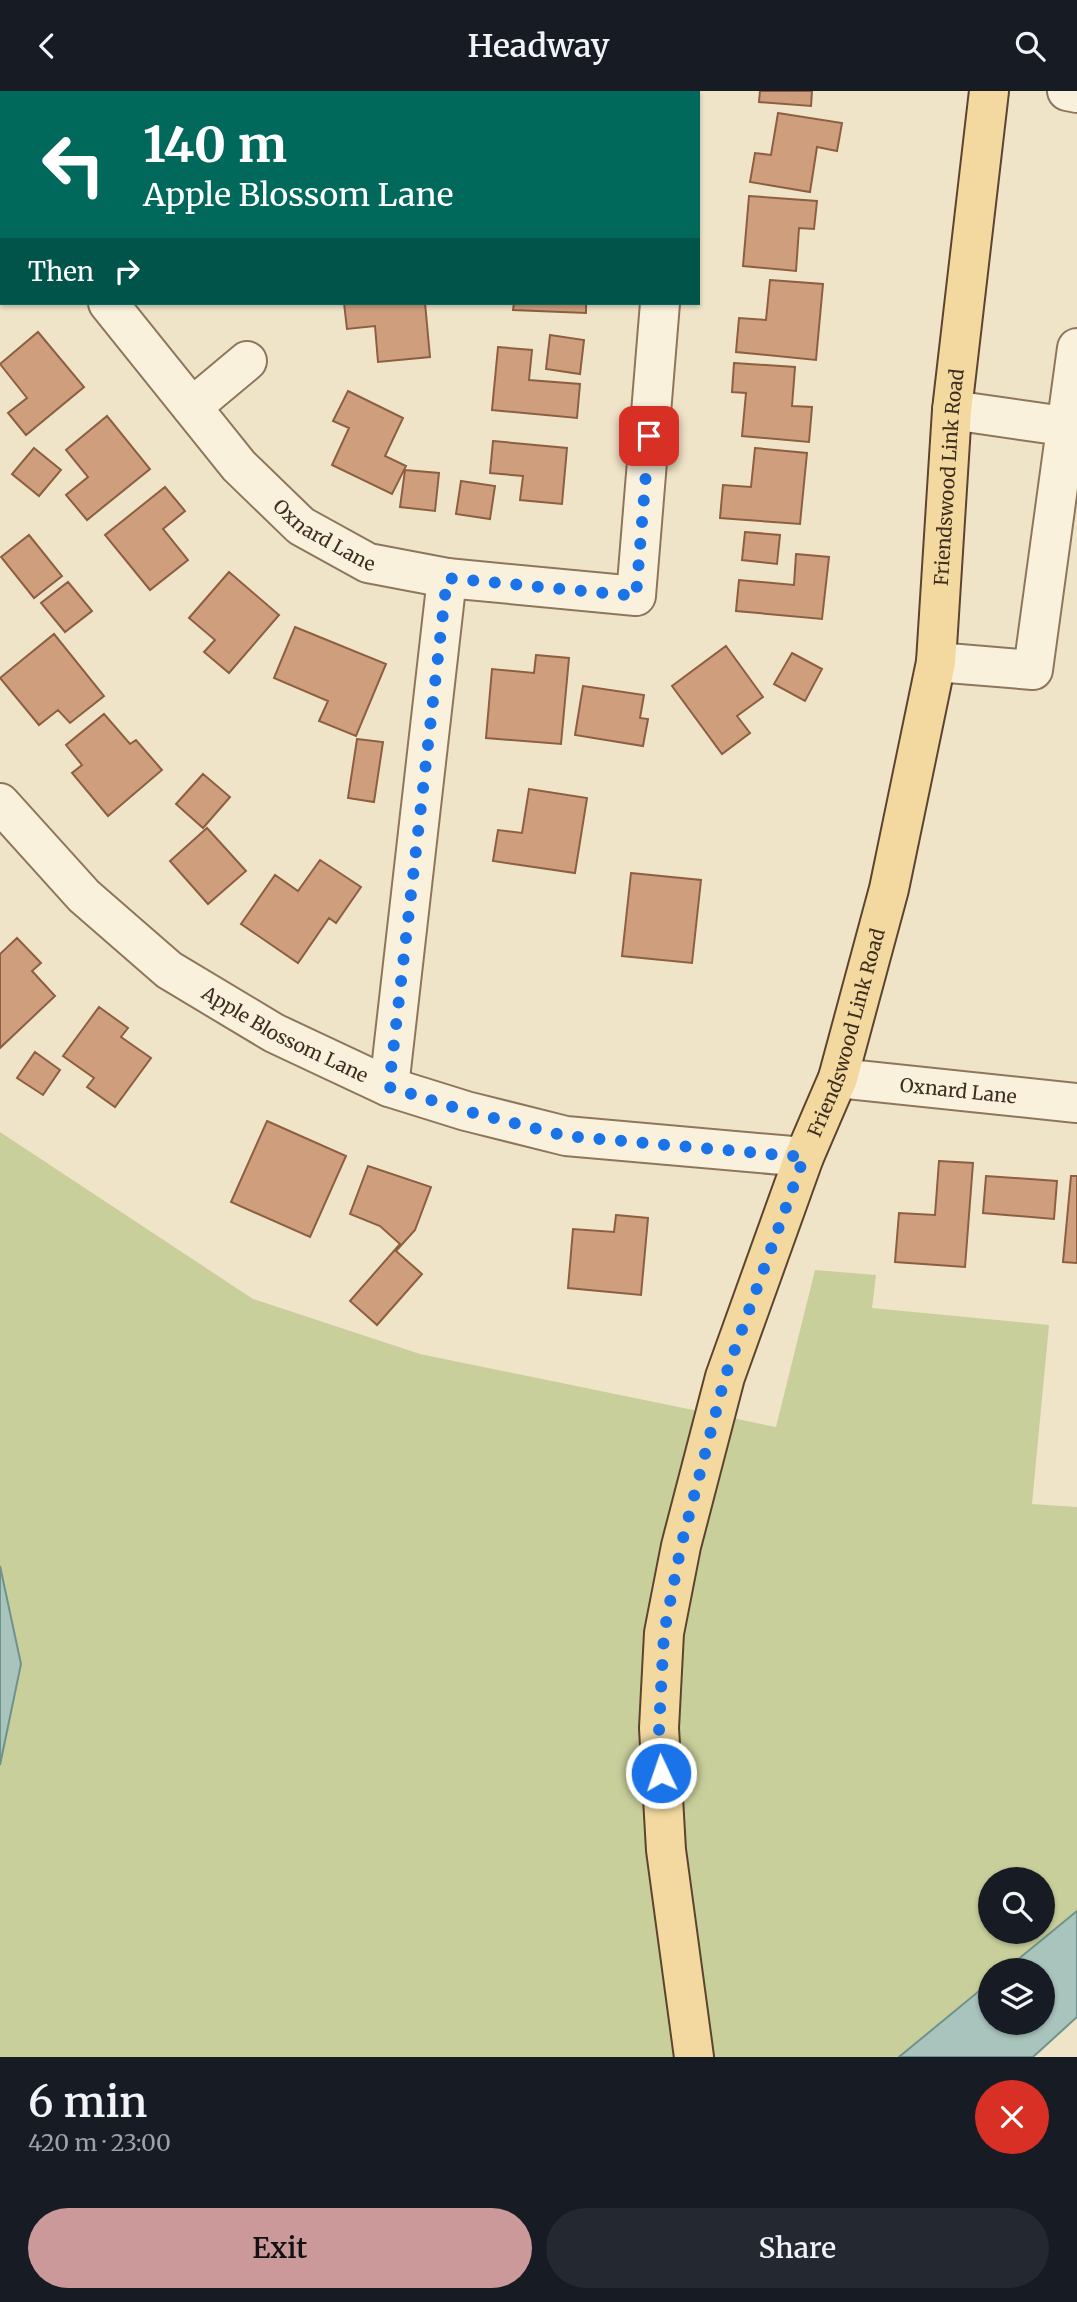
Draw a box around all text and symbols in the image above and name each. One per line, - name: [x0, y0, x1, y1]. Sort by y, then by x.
- text: Headway: [468, 26, 609, 66]
- icon: back: [28, 27, 66, 65]
- icon: search: [1011, 27, 1049, 65]
- text: 140 m: [143, 114, 287, 175]
- icon: left: [28, 119, 119, 210]
- text: Apple Blossom Lane: [143, 175, 453, 215]
- icon: right: [108, 252, 146, 290]
- text: Then: [28, 255, 94, 288]
- street label: Friendswood Link Road: [929, 368, 969, 586]
- pin: [619, 406, 679, 466]
- icon: arrive: [630, 417, 668, 455]
- street label: Oxnard Lane: [268, 494, 377, 576]
- street label: Friendswood Link Road: [802, 926, 890, 1141]
- street label: Apple Blossom Lane: [197, 980, 372, 1088]
- street label: Oxnard Lane: [899, 1073, 1018, 1109]
- position arrow: [624, 1736, 698, 1810]
- map controls: [978, 1867, 1055, 2035]
- button: search: [978, 1867, 1055, 1944]
- button: layers: [978, 1958, 1055, 2035]
- text: 6 min: [28, 2076, 147, 2128]
- button: close: [975, 2080, 1049, 2154]
- text: 420 m · 23:00: [28, 2128, 171, 2157]
- button: Exit: [28, 2208, 532, 2288]
- button: Share: [546, 2208, 1049, 2288]

